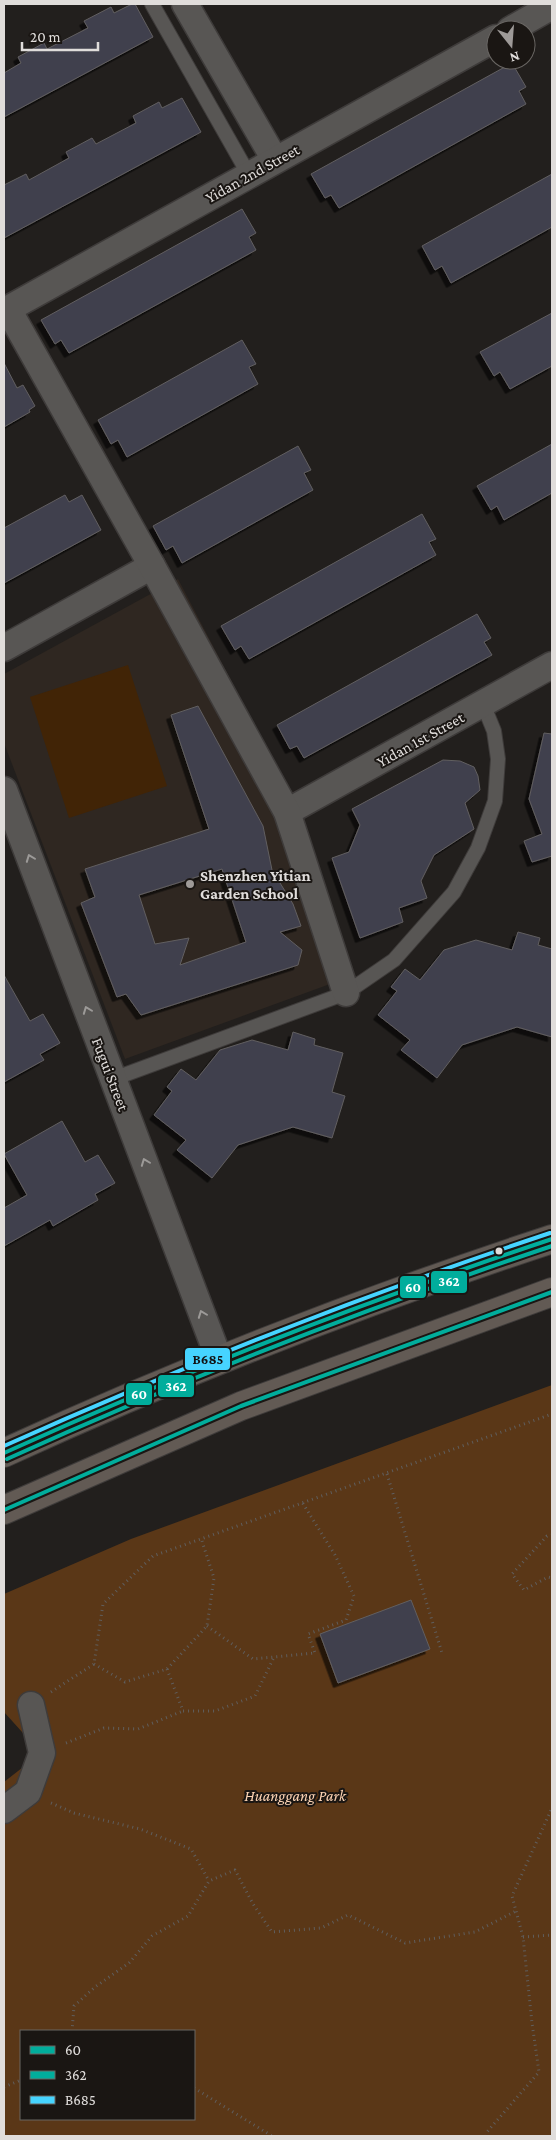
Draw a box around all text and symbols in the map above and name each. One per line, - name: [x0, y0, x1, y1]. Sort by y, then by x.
- scale bar: [22, 20, 99, 52]
- north arrow: [486, 20, 536, 70]
- text: 20 m: [30, 29, 61, 45]
- text: N: [507, 48, 522, 67]
- street label: Yidan 2nd Street: [202, 140, 303, 206]
- street label: Yidan 1st Street: [374, 708, 467, 770]
- one-way arrow: [25, 854, 36, 863]
- place label: Shenzhen Yitian Garden School: [200, 867, 311, 902]
- marker: Shenzhen Yitian Garden School: [184, 878, 196, 890]
- one-way arrow: [83, 1006, 93, 1015]
- street label: Fugui Street: [88, 1035, 133, 1114]
- one-way arrow: [140, 1158, 151, 1167]
- unlabelled marker: [494, 1246, 504, 1256]
- line badge: 362: [430, 1270, 468, 1294]
- text: 362: [438, 1273, 460, 1289]
- line badge: 60: [399, 1275, 427, 1299]
- text: 60: [405, 1279, 421, 1295]
- one-way arrow: [198, 1310, 208, 1319]
- line badge: B685: [184, 1347, 231, 1371]
- text: B685: [193, 1351, 224, 1367]
- line badge: 362: [157, 1374, 195, 1398]
- text: 362: [165, 1378, 187, 1394]
- line badge: 60: [125, 1382, 153, 1406]
- text: 60: [131, 1386, 147, 1402]
- park label: Huanggang Park: [244, 1787, 347, 1805]
- legend: [20, 2030, 195, 2120]
- text: 60: [65, 2042, 81, 2058]
- text: 362: [65, 2067, 87, 2083]
- text: B685: [65, 2092, 96, 2108]

